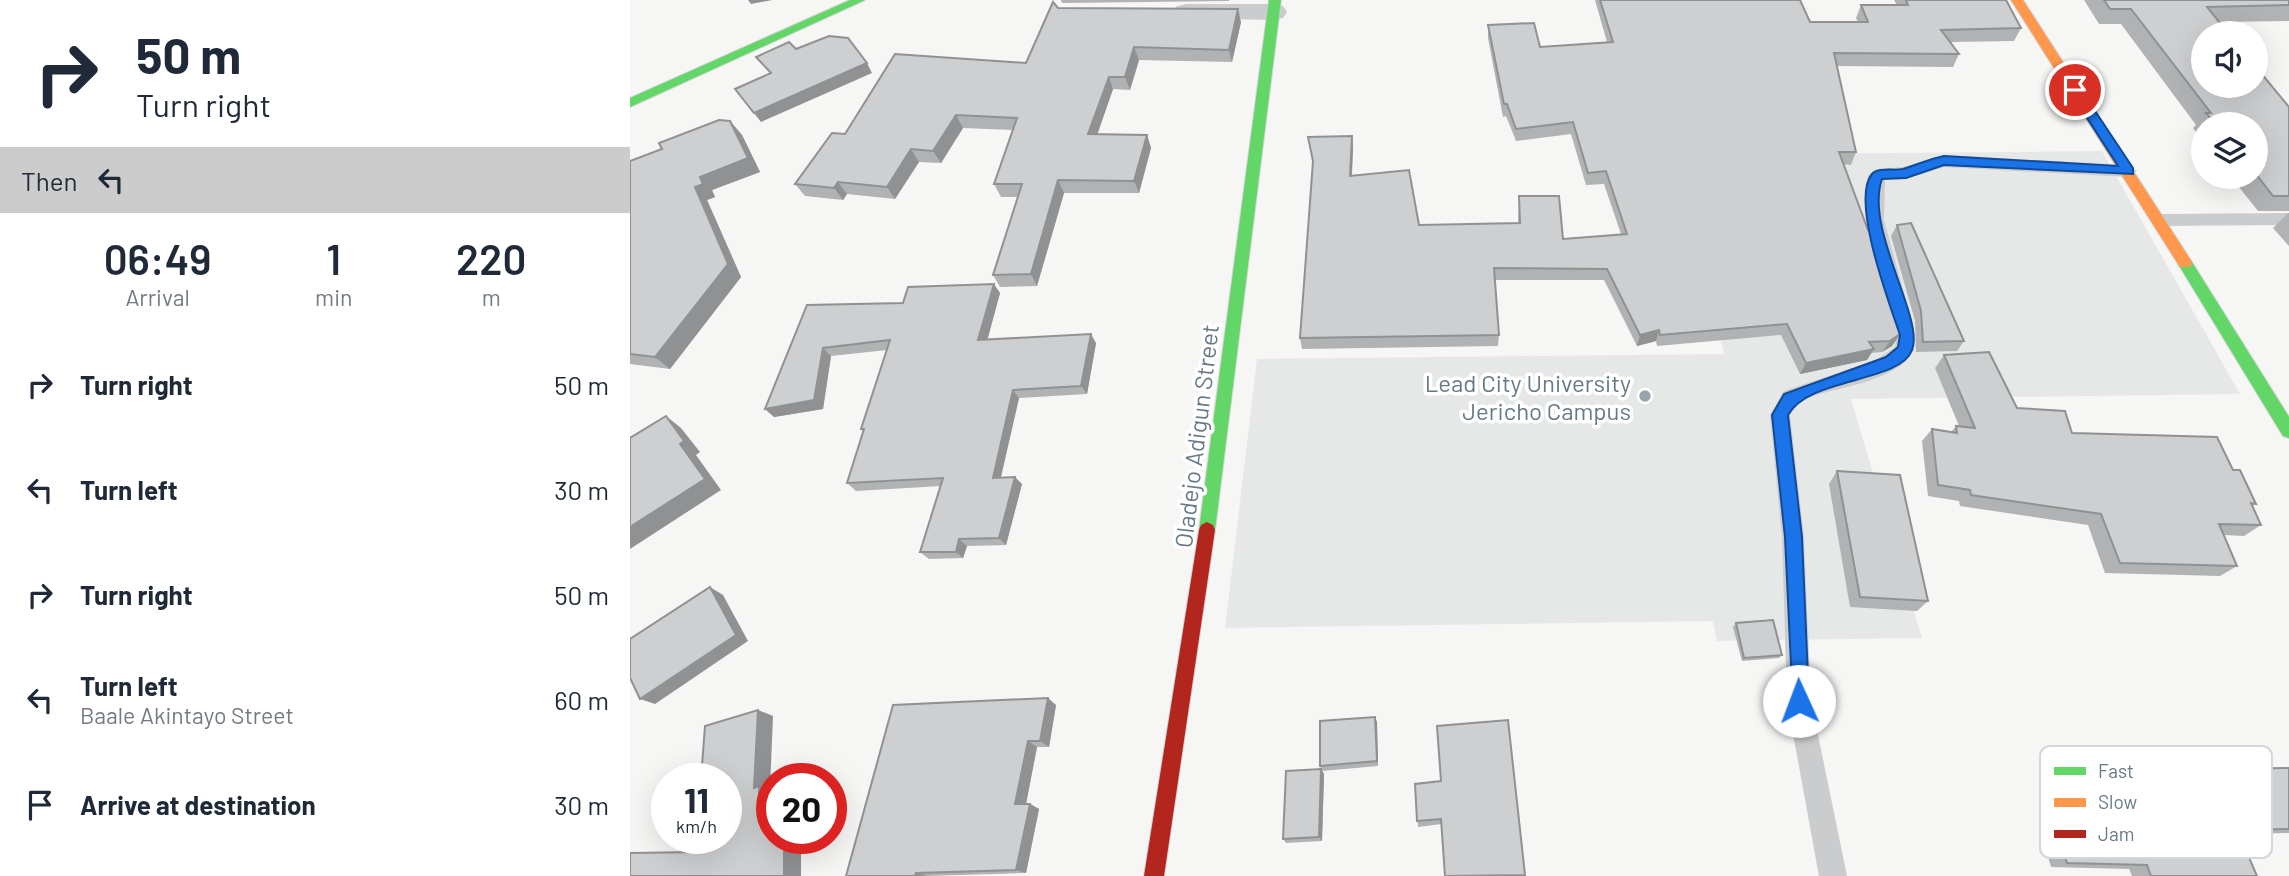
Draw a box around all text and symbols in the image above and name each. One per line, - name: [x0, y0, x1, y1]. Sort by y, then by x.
- map controls: [2191, 21, 2268, 189]
- button: sound: [2191, 21, 2268, 98]
- text: 50 m: [136, 25, 241, 84]
- icon: right: [21, 28, 112, 119]
- pin: [2045, 60, 2105, 120]
- icon: arrive: [2056, 71, 2094, 109]
- text: Turn right: [136, 85, 271, 123]
- button: layers: [2191, 112, 2268, 189]
- icon: left: [92, 161, 130, 199]
- text: Then: [21, 165, 78, 196]
- text: 06:49: [104, 233, 211, 283]
- text: 1: [326, 233, 341, 283]
- text: 220: [456, 233, 526, 283]
- text: Arrival: [125, 283, 190, 311]
- text: min: [315, 283, 352, 311]
- text: m: [482, 283, 501, 311]
- street label: Oladejo Adigun Street: [1168, 323, 1224, 549]
- icon: right: [21, 366, 59, 404]
- place label: Lead City University Jericho Campus: [1425, 368, 1631, 425]
- text: Turn right: [80, 369, 193, 400]
- text: 50 m: [554, 369, 609, 400]
- marker: Lead City University Jericho Campus: [1637, 388, 1653, 404]
- icon: left: [21, 471, 59, 509]
- text: Turn left: [80, 474, 178, 505]
- text: 30 m: [554, 474, 609, 505]
- icon: right: [21, 576, 59, 614]
- text: Turn right: [80, 579, 193, 610]
- text: 50 m: [554, 579, 609, 610]
- position arrow: [1762, 664, 1836, 738]
- text: Turn left: [80, 670, 178, 701]
- icon: left: [21, 681, 59, 719]
- text: 60 m: [554, 684, 609, 715]
- text: Baale Akintayo Street: [80, 701, 294, 729]
- legend: [2040, 746, 2272, 858]
- text: Fast: [2098, 759, 2134, 782]
- speed limit sign: 20: [756, 763, 847, 854]
- text: 11: [684, 778, 709, 820]
- icon: arrive: [21, 786, 59, 824]
- text: Arrive at destination: [80, 789, 316, 820]
- text: 30 m: [554, 789, 609, 820]
- text: Slow: [2098, 790, 2137, 813]
- text: km/h: [676, 815, 717, 837]
- text: Jam: [2098, 822, 2134, 845]

